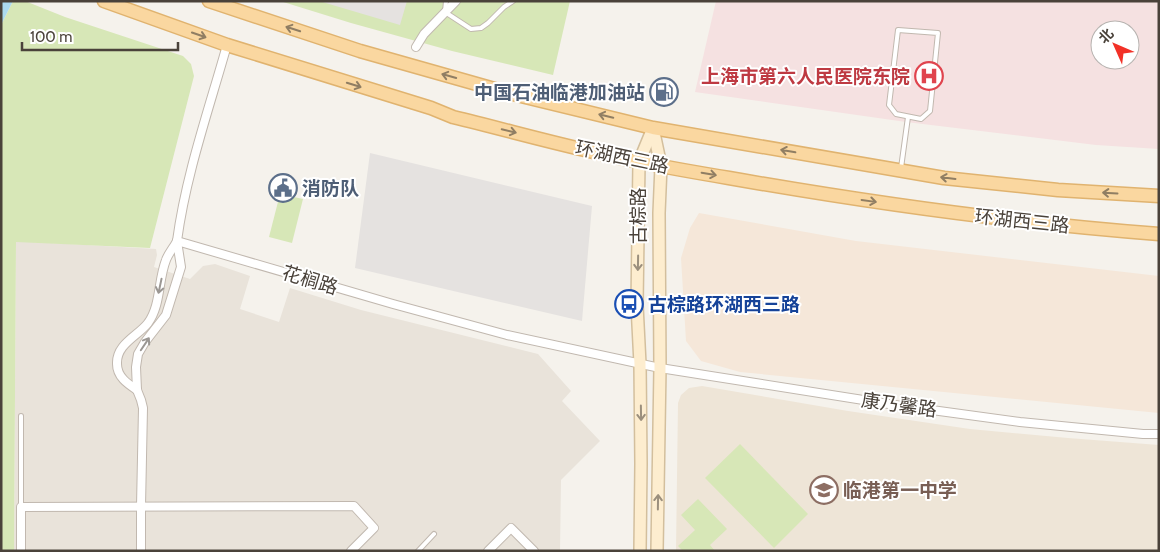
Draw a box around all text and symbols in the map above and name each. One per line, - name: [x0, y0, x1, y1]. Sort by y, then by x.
- scale bar: [22, 20, 179, 52]
- north arrow: [1090, 20, 1140, 70]
- one-way arrow: [285, 24, 301, 34]
- text: 北: [1094, 24, 1117, 47]
- text: 100 m: [30, 28, 72, 46]
- one-way arrow: [191, 31, 206, 40]
- hospital icon: 上海市第六人民医院东院: [914, 61, 944, 91]
- place label: 上海市第六人民医院东院: [701, 65, 910, 88]
- one-way arrow: [441, 71, 457, 80]
- fuel station icon: 中国石油临港加油站: [649, 77, 679, 107]
- one-way arrow: [345, 80, 361, 90]
- place label: 中国石油临港加油站: [474, 81, 645, 104]
- one-way arrow: [599, 111, 615, 120]
- one-way arrow: [501, 127, 517, 136]
- street label: 环湖西三路: [573, 136, 671, 178]
- one-way arrow: [780, 146, 796, 156]
- one-way arrow: [701, 170, 717, 180]
- public building icon: 消防队: [268, 173, 298, 203]
- one-way arrow: [941, 173, 957, 183]
- place label: 消防队: [302, 177, 359, 200]
- street label: 古棕路: [627, 187, 650, 245]
- one-way arrow: [1102, 189, 1118, 198]
- one-way arrow: [861, 196, 877, 206]
- street label: 环湖西三路: [974, 205, 1070, 237]
- one-way arrow: [633, 255, 643, 271]
- street label: 花榈路: [279, 261, 341, 299]
- one-way arrow: [155, 277, 165, 293]
- bus stop icon: 古棕路环湖西三路: [614, 289, 644, 319]
- place label: 古棕路环湖西三路: [648, 293, 800, 316]
- one-way arrow: [140, 337, 150, 351]
- street label: 康乃馨路: [860, 388, 938, 422]
- one-way arrow: [636, 404, 646, 420]
- school or university icon: 临港第一中学: [809, 475, 839, 505]
- place label: 临港第一中学: [843, 479, 957, 502]
- one-way arrow: [653, 494, 662, 510]

